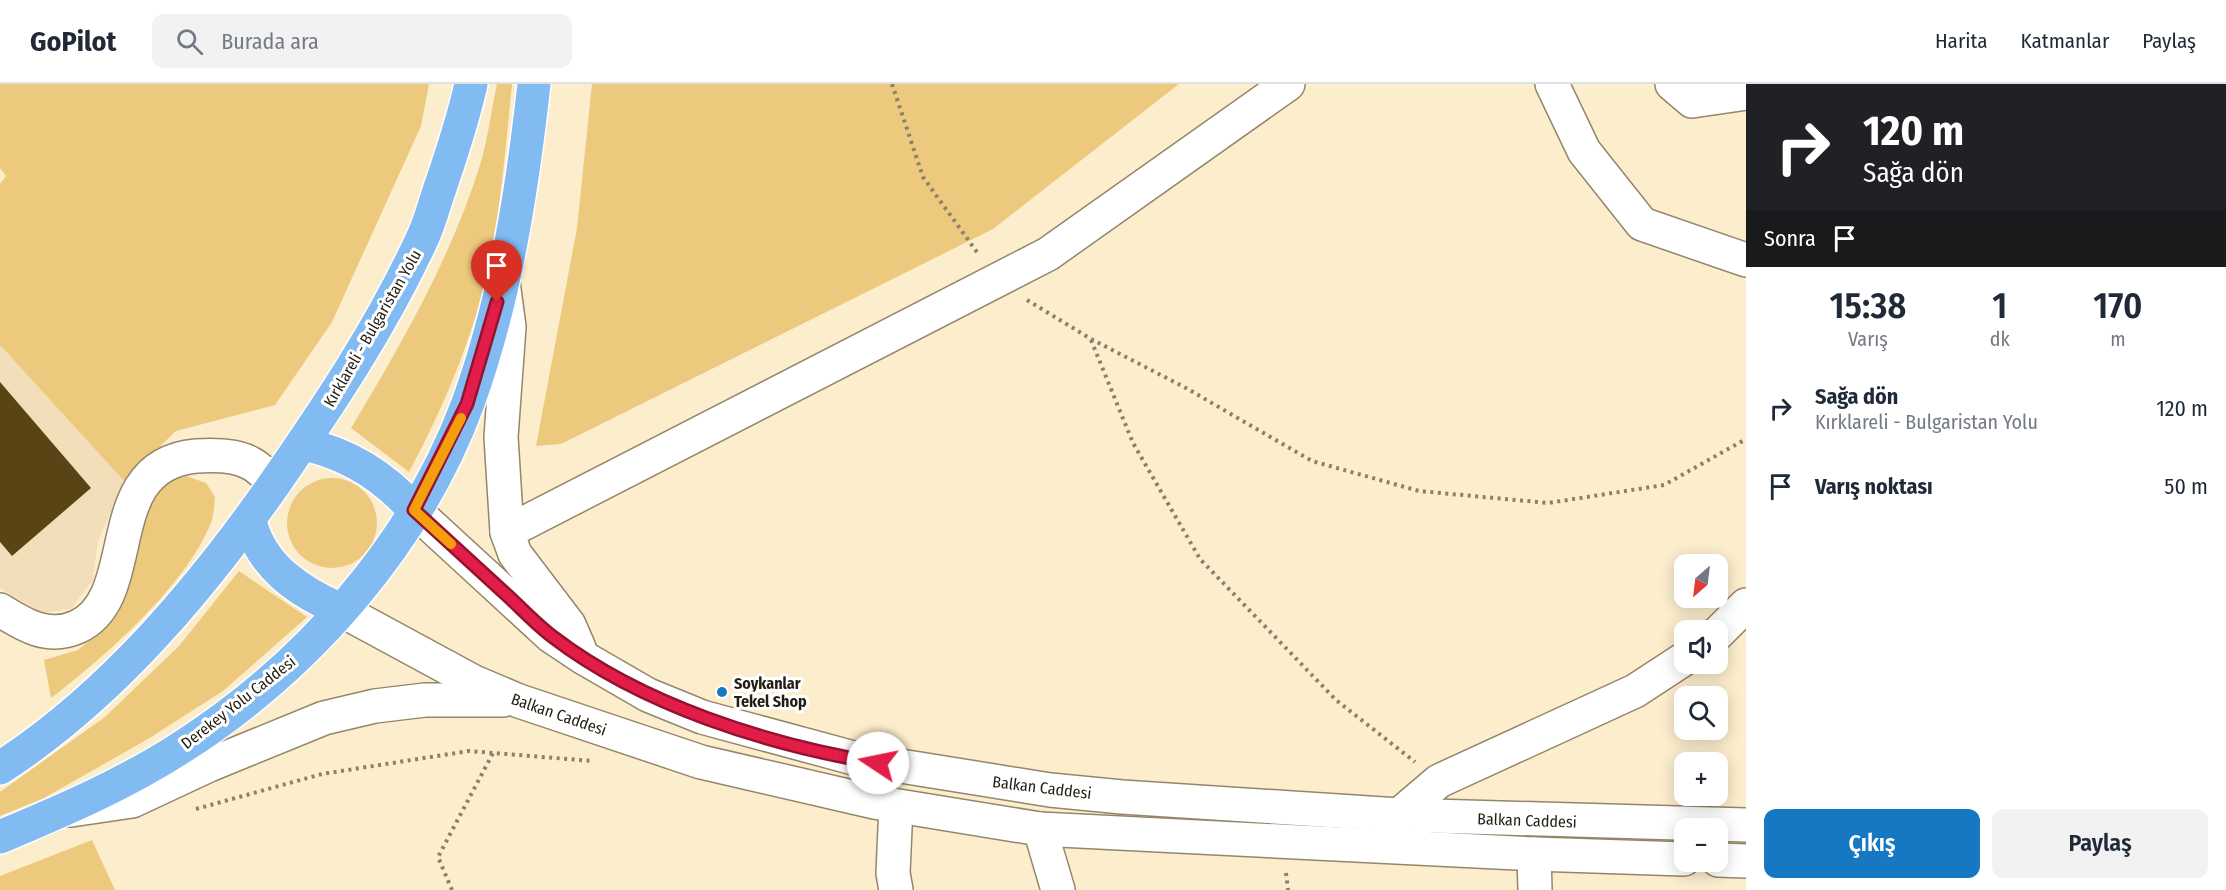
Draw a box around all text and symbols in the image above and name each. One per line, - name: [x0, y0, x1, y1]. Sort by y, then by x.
- search box: [152, 14, 572, 68]
- text: GoPilot: [30, 25, 116, 58]
- icon: search: [173, 25, 206, 58]
- text: Burada ara: [221, 28, 319, 55]
- text: Harita: [1935, 28, 1988, 54]
- text: Katmanlar: [2021, 28, 2109, 54]
- text: Paylaş: [2142, 28, 2196, 54]
- text: 120 m: [1863, 106, 1964, 156]
- icon: right: [1764, 108, 1842, 186]
- text: Sağa dön: [1863, 157, 1964, 189]
- icon: arrive: [1828, 222, 1861, 255]
- text: Sonra: [1764, 225, 1816, 252]
- pin: [471, 240, 522, 302]
- street label: Kırklareli - Bulgaristan Yolu: [320, 246, 425, 410]
- icon: arrive: [480, 249, 513, 282]
- text: 15:38: [1830, 284, 1906, 328]
- text: 1: [1992, 284, 2007, 328]
- text: 170: [2093, 284, 2142, 328]
- text: Varış: [1848, 327, 1888, 351]
- text: dk: [1990, 327, 2010, 351]
- text: m: [2110, 327, 2126, 351]
- text: Sağa dön: [1815, 383, 1898, 410]
- icon: right: [1764, 392, 1797, 425]
- text: 120 m: [2156, 395, 2208, 422]
- text: Kırklareli - Bulgaristan Yolu: [1815, 410, 2038, 434]
- icon: arrive: [1764, 470, 1797, 503]
- text: Varış noktası: [1815, 473, 1933, 500]
- text: 50 m: [2164, 473, 2208, 500]
- north arrow: [1674, 554, 1728, 608]
- map controls: [1674, 554, 1728, 872]
- button: sound: [1674, 620, 1728, 674]
- street label: Derekey Yolu Caddesi: [177, 652, 299, 753]
- place label: Soykanlar Tekel Shop: [734, 674, 807, 711]
- marker: Soykanlar Tekel Shop: [715, 685, 729, 699]
- button: search: [1674, 686, 1728, 740]
- street label: Balkan Caddesi: [509, 689, 609, 740]
- position arrow: [846, 731, 910, 795]
- button: +: [1674, 752, 1728, 806]
- street label: Balkan Caddesi: [991, 772, 1093, 803]
- street label: Balkan Caddesi: [1477, 809, 1577, 832]
- button: Çıkış: [1764, 809, 1980, 878]
- button: Paylaş: [1992, 809, 2208, 878]
- button: −: [1674, 818, 1728, 872]

